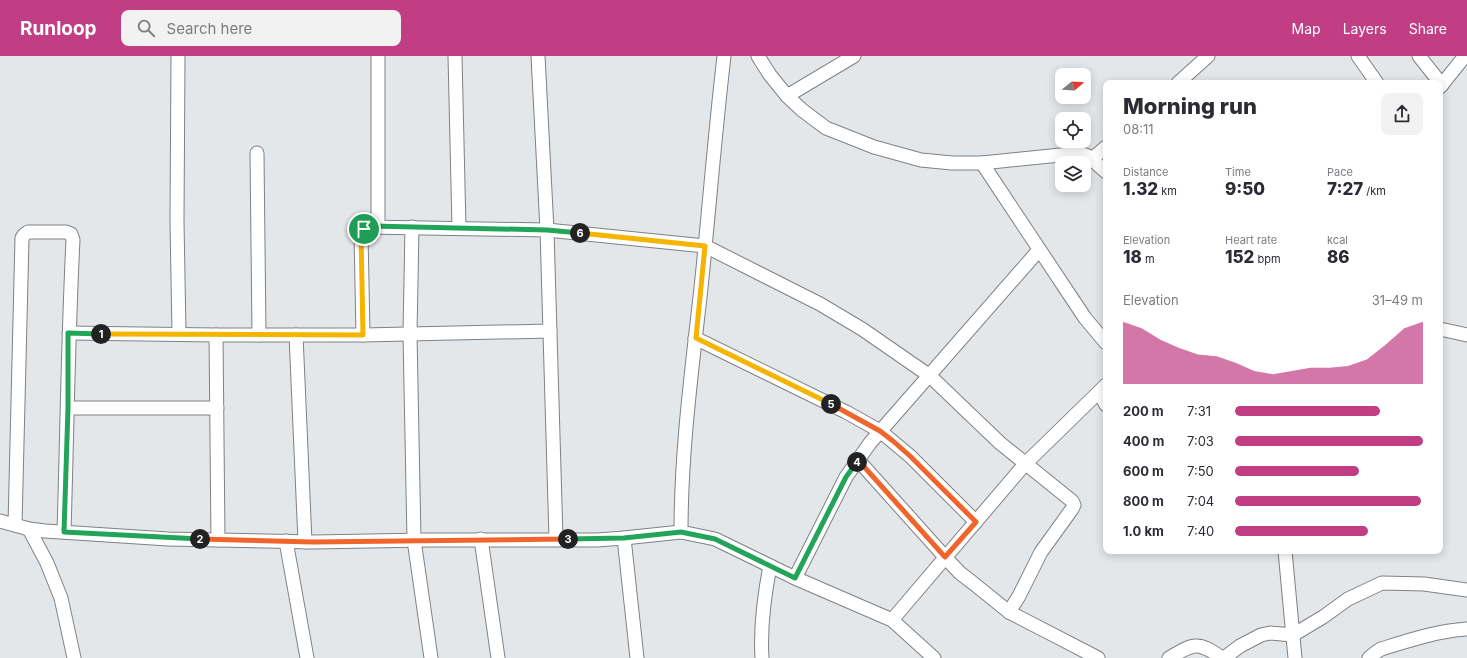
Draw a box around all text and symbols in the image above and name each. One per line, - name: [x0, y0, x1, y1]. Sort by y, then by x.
- search box: [121, 10, 401, 46]
- text: Runloop: [20, 17, 97, 40]
- icon: search: [135, 17, 157, 39]
- text: Search here: [167, 19, 252, 38]
- text: Map: [1292, 20, 1321, 37]
- text: Layers: [1343, 20, 1387, 37]
- text: Share: [1409, 20, 1447, 37]
- north arrow: [1055, 68, 1091, 104]
- map controls: [1055, 68, 1091, 192]
- text: Morning run: [1123, 93, 1257, 119]
- button: share: [1381, 93, 1423, 135]
- button: locate: [1055, 112, 1091, 148]
- text: 08:11: [1123, 121, 1154, 137]
- button: layers: [1055, 156, 1091, 192]
- text: Distance: [1123, 165, 1168, 179]
- text: Time: [1225, 165, 1251, 179]
- text: Pace: [1327, 165, 1353, 179]
- text: 1.32: [1123, 179, 1158, 199]
- text: 9:50: [1225, 179, 1265, 199]
- text: 7:27: [1327, 179, 1363, 199]
- text: km: [1158, 184, 1177, 198]
- text: /km: [1363, 184, 1386, 198]
- pin: [347, 212, 381, 246]
- icon: arrive: [353, 218, 375, 240]
- pin: 6: [570, 223, 590, 243]
- text: 6: [576, 226, 584, 240]
- text: Elevation: [1123, 233, 1170, 247]
- text: Heart rate: [1225, 233, 1277, 247]
- text: kcal: [1327, 233, 1348, 247]
- text: 18: [1123, 247, 1142, 267]
- text: 152: [1225, 247, 1254, 267]
- text: 86: [1327, 247, 1350, 267]
- text: m: [1142, 252, 1155, 266]
- text: bpm: [1254, 252, 1281, 266]
- text: Elevation: [1123, 292, 1179, 308]
- text: 31–49 m: [1372, 292, 1423, 308]
- pin: 1: [91, 324, 111, 344]
- text: 1: [99, 327, 103, 341]
- pin: 5: [821, 394, 841, 414]
- text: 5: [827, 397, 835, 411]
- text: 200 m: [1123, 403, 1164, 419]
- text: 7:31: [1187, 403, 1211, 419]
- text: 400 m: [1123, 433, 1164, 449]
- text: 7:03: [1187, 433, 1214, 449]
- pin: 4: [847, 452, 867, 472]
- text: 4: [853, 455, 861, 469]
- text: 600 m: [1123, 463, 1164, 479]
- text: 7:50: [1187, 463, 1214, 479]
- text: 800 m: [1123, 493, 1164, 509]
- text: 7:04: [1187, 493, 1214, 509]
- text: 1.0 km: [1123, 523, 1164, 539]
- text: 7:40: [1187, 523, 1214, 539]
- pin: 2: [190, 529, 210, 549]
- pin: 3: [558, 529, 578, 549]
- text: 2: [197, 532, 203, 546]
- text: 3: [564, 532, 572, 546]

